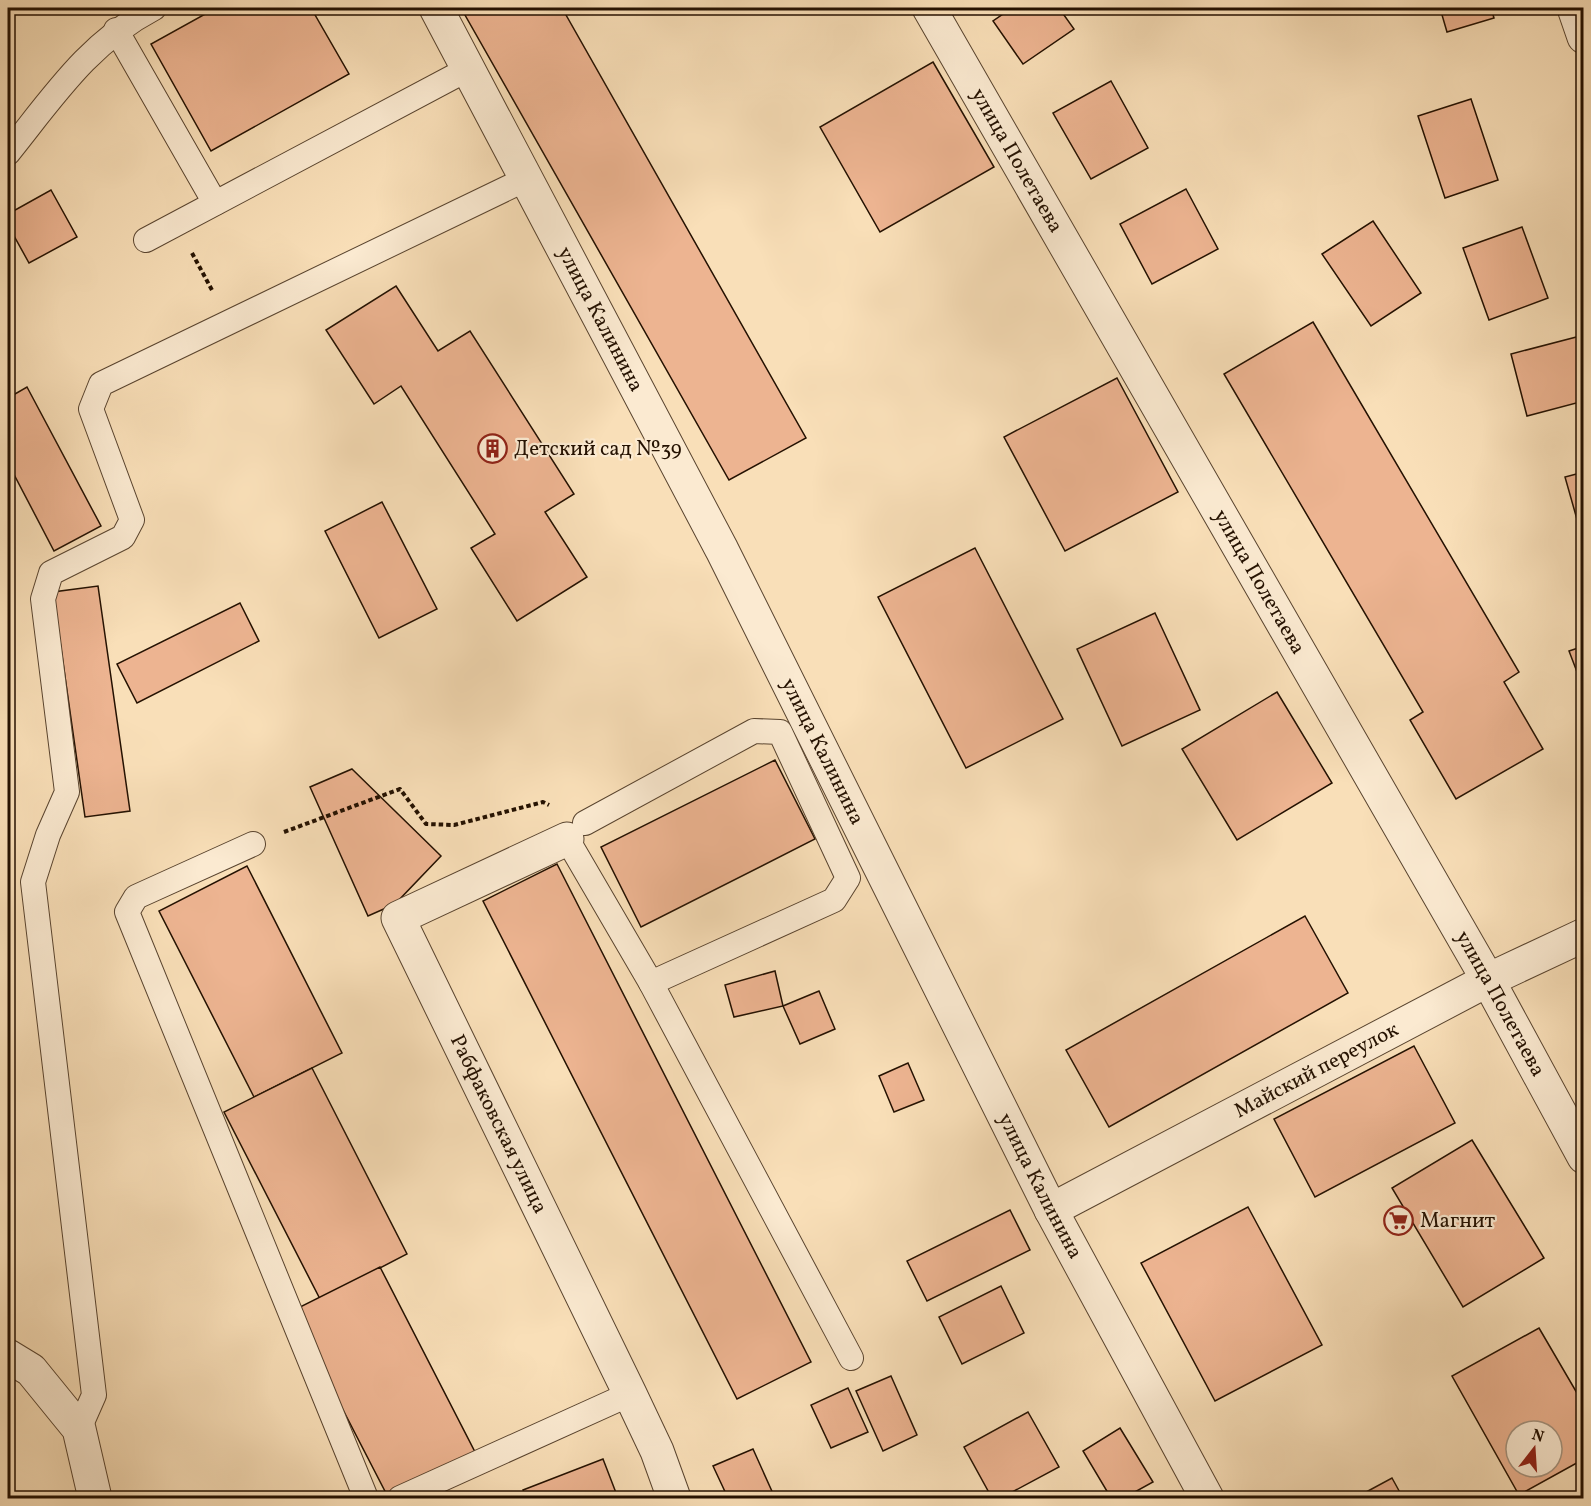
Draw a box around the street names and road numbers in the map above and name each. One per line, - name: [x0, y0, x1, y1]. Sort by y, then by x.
- street label: улица Полетаева: [964, 83, 1070, 238]
- street label: улица Калинина: [550, 242, 651, 397]
- street label: улица Полетаева: [1206, 504, 1312, 660]
- street label: улица Калинина: [774, 673, 871, 830]
- street label: улица Полетаева: [1448, 925, 1552, 1082]
- street label: Майский переулок: [1229, 1015, 1404, 1125]
- street label: Рабфаковская улица: [443, 1030, 554, 1219]
- street label: улица Калинина: [990, 1108, 1089, 1264]

